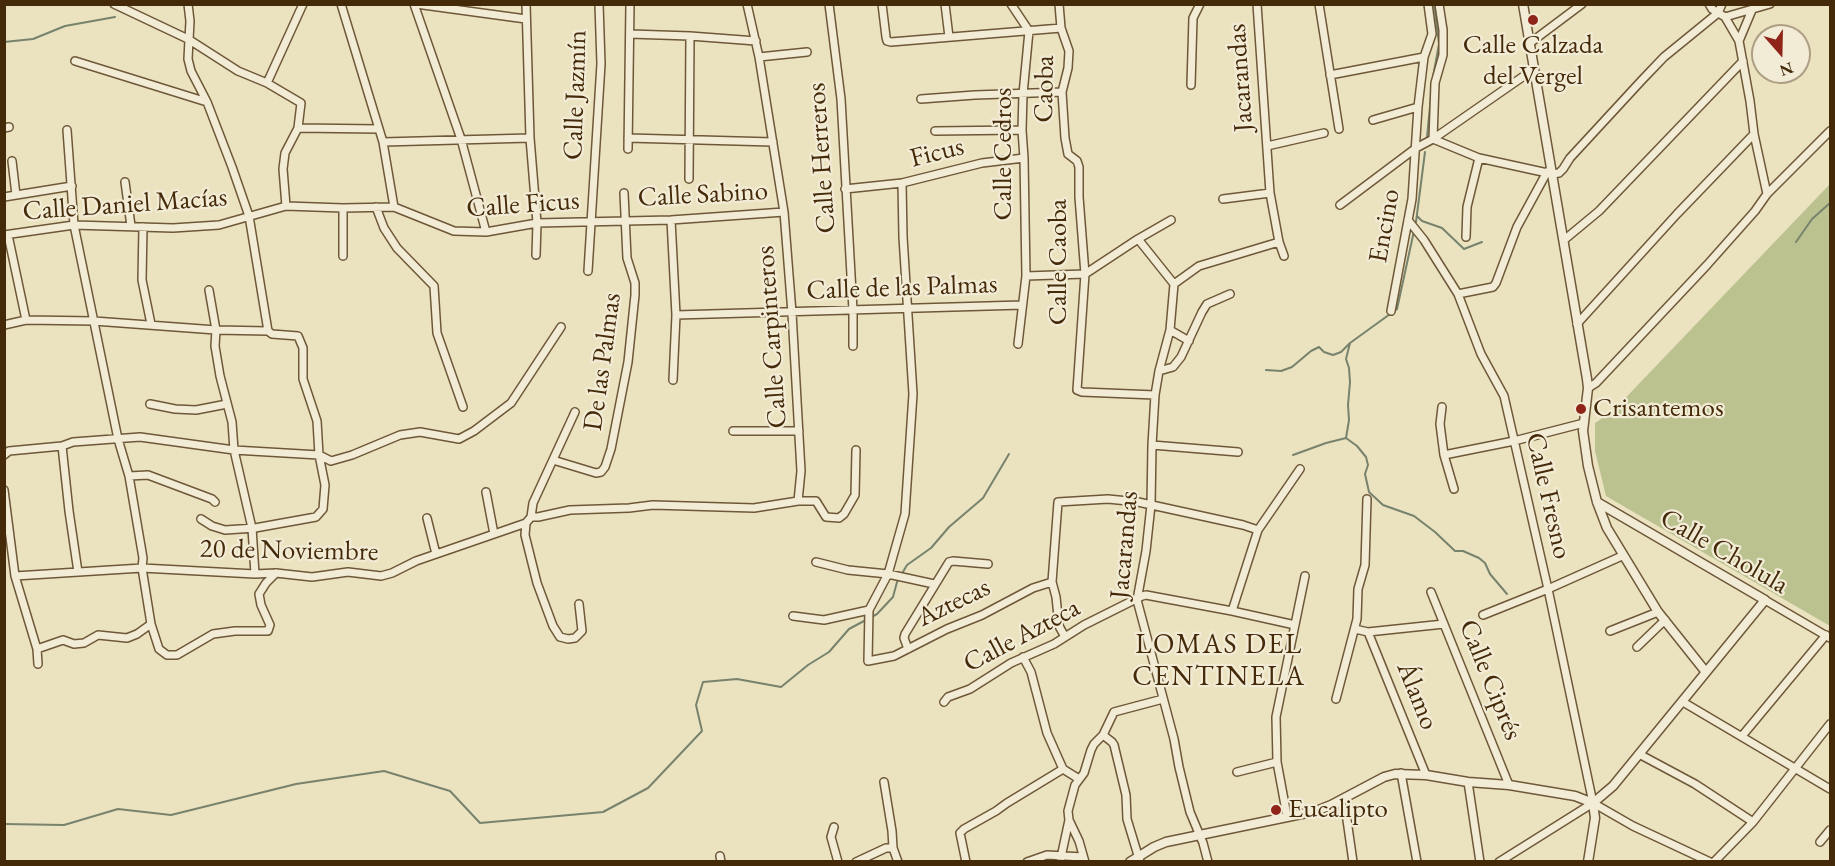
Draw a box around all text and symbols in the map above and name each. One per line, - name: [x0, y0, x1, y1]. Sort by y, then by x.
- marker: Calle Calzada del Vergel: [1526, 13, 1540, 27]
- street label: Jacarandas: [1221, 23, 1261, 133]
- north arrow: [1751, 24, 1811, 84]
- street label: Calle Jazmín: [558, 29, 594, 161]
- place label: Calle Calzada del Vergel: [1463, 30, 1603, 93]
- street label: Caoba: [1028, 55, 1062, 123]
- text: N: [1777, 57, 1796, 82]
- street label: Calle Herreros: [801, 82, 843, 234]
- street label: Calle Cedros: [988, 87, 1020, 221]
- street label: Ficus: [907, 131, 967, 175]
- street label: Calle Sabino: [637, 175, 769, 215]
- street label: Calle Daniel Macías: [22, 182, 228, 228]
- street label: Calle Ficus: [465, 185, 581, 225]
- street label: Encino: [1363, 186, 1407, 266]
- street label: Calle Caoba: [1043, 199, 1075, 325]
- street label: Calle Carpinteros: [749, 245, 795, 429]
- street label: Calle de las Palmas: [806, 268, 998, 308]
- street label: De las Palmas: [577, 291, 629, 433]
- place label: Crisantemos: [1593, 393, 1724, 425]
- marker: Crisantemos: [1574, 402, 1588, 416]
- street label: Calle Fresno: [1518, 430, 1578, 562]
- street label: Jacarandas: [1104, 490, 1146, 600]
- street label: Calle Cholula: [1654, 502, 1794, 602]
- street label: 20 de Noviembre: [199, 533, 379, 569]
- street label: Aztecas: [912, 572, 996, 634]
- street label: Calle Azteca: [958, 592, 1086, 680]
- street label: Calle Ciprés: [1451, 615, 1529, 745]
- district label: LOMAS DEL CENTINELA: [1132, 628, 1306, 694]
- street label: Álamo: [1389, 657, 1445, 735]
- place label: Eucalipto: [1288, 794, 1388, 826]
- marker: Eucalipto: [1269, 803, 1283, 817]

